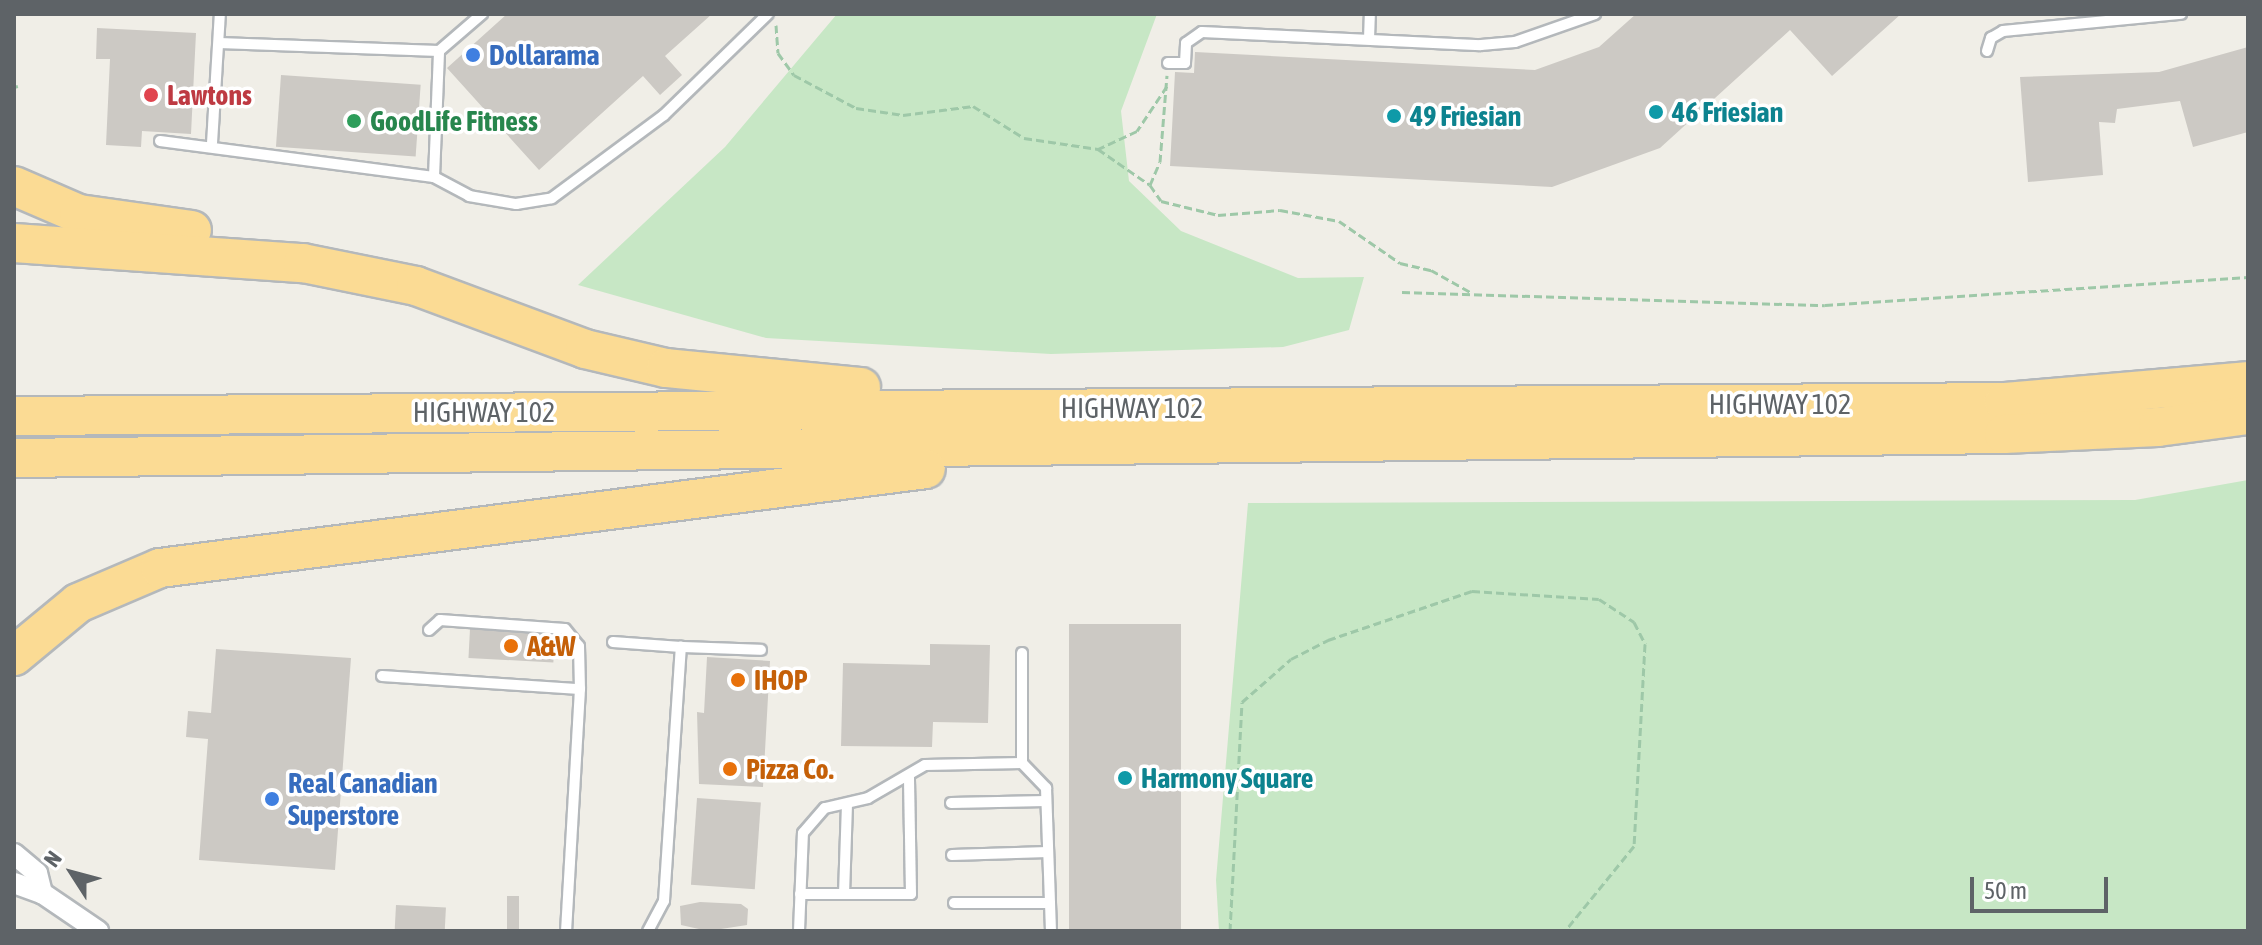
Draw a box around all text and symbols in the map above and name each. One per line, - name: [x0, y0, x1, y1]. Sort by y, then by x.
- place label: Dollarama: [489, 38, 600, 72]
- marker: Dollarama: [464, 46, 482, 64]
- place label: Lawtons: [167, 78, 252, 112]
- marker: Lawtons: [142, 86, 160, 104]
- place label: 46 Friesian: [1672, 95, 1783, 129]
- place label: 49 Friesian: [1410, 99, 1521, 133]
- marker: 46 Friesian: [1647, 103, 1665, 121]
- place label: GoodLife Fitness: [370, 104, 538, 138]
- marker: 49 Friesian: [1385, 107, 1403, 125]
- marker: GoodLife Fitness: [345, 112, 363, 130]
- street label: HIGHWAY 102: [1709, 387, 1851, 421]
- street label: HIGHWAY 102: [1061, 391, 1203, 425]
- street label: HIGHWAY 102: [413, 395, 555, 429]
- place label: A&W: [527, 629, 576, 663]
- marker: A&W: [502, 637, 520, 655]
- place label: IHOP: [754, 663, 807, 697]
- marker: IHOP: [729, 671, 747, 689]
- place label: Pizza Co.: [746, 752, 834, 786]
- marker: Pizza Co.: [721, 760, 739, 778]
- place label: Harmony Square: [1141, 761, 1313, 795]
- place label: Real Canadian Superstore: [288, 766, 438, 832]
- marker: Harmony Square: [1116, 769, 1134, 787]
- marker: Real Canadian Superstore: [263, 790, 281, 808]
- north arrow: [32, 833, 112, 913]
- text: N: [38, 846, 67, 872]
- scale bar: [1974, 861, 2112, 911]
- text: 50 m: [1984, 877, 2027, 904]

